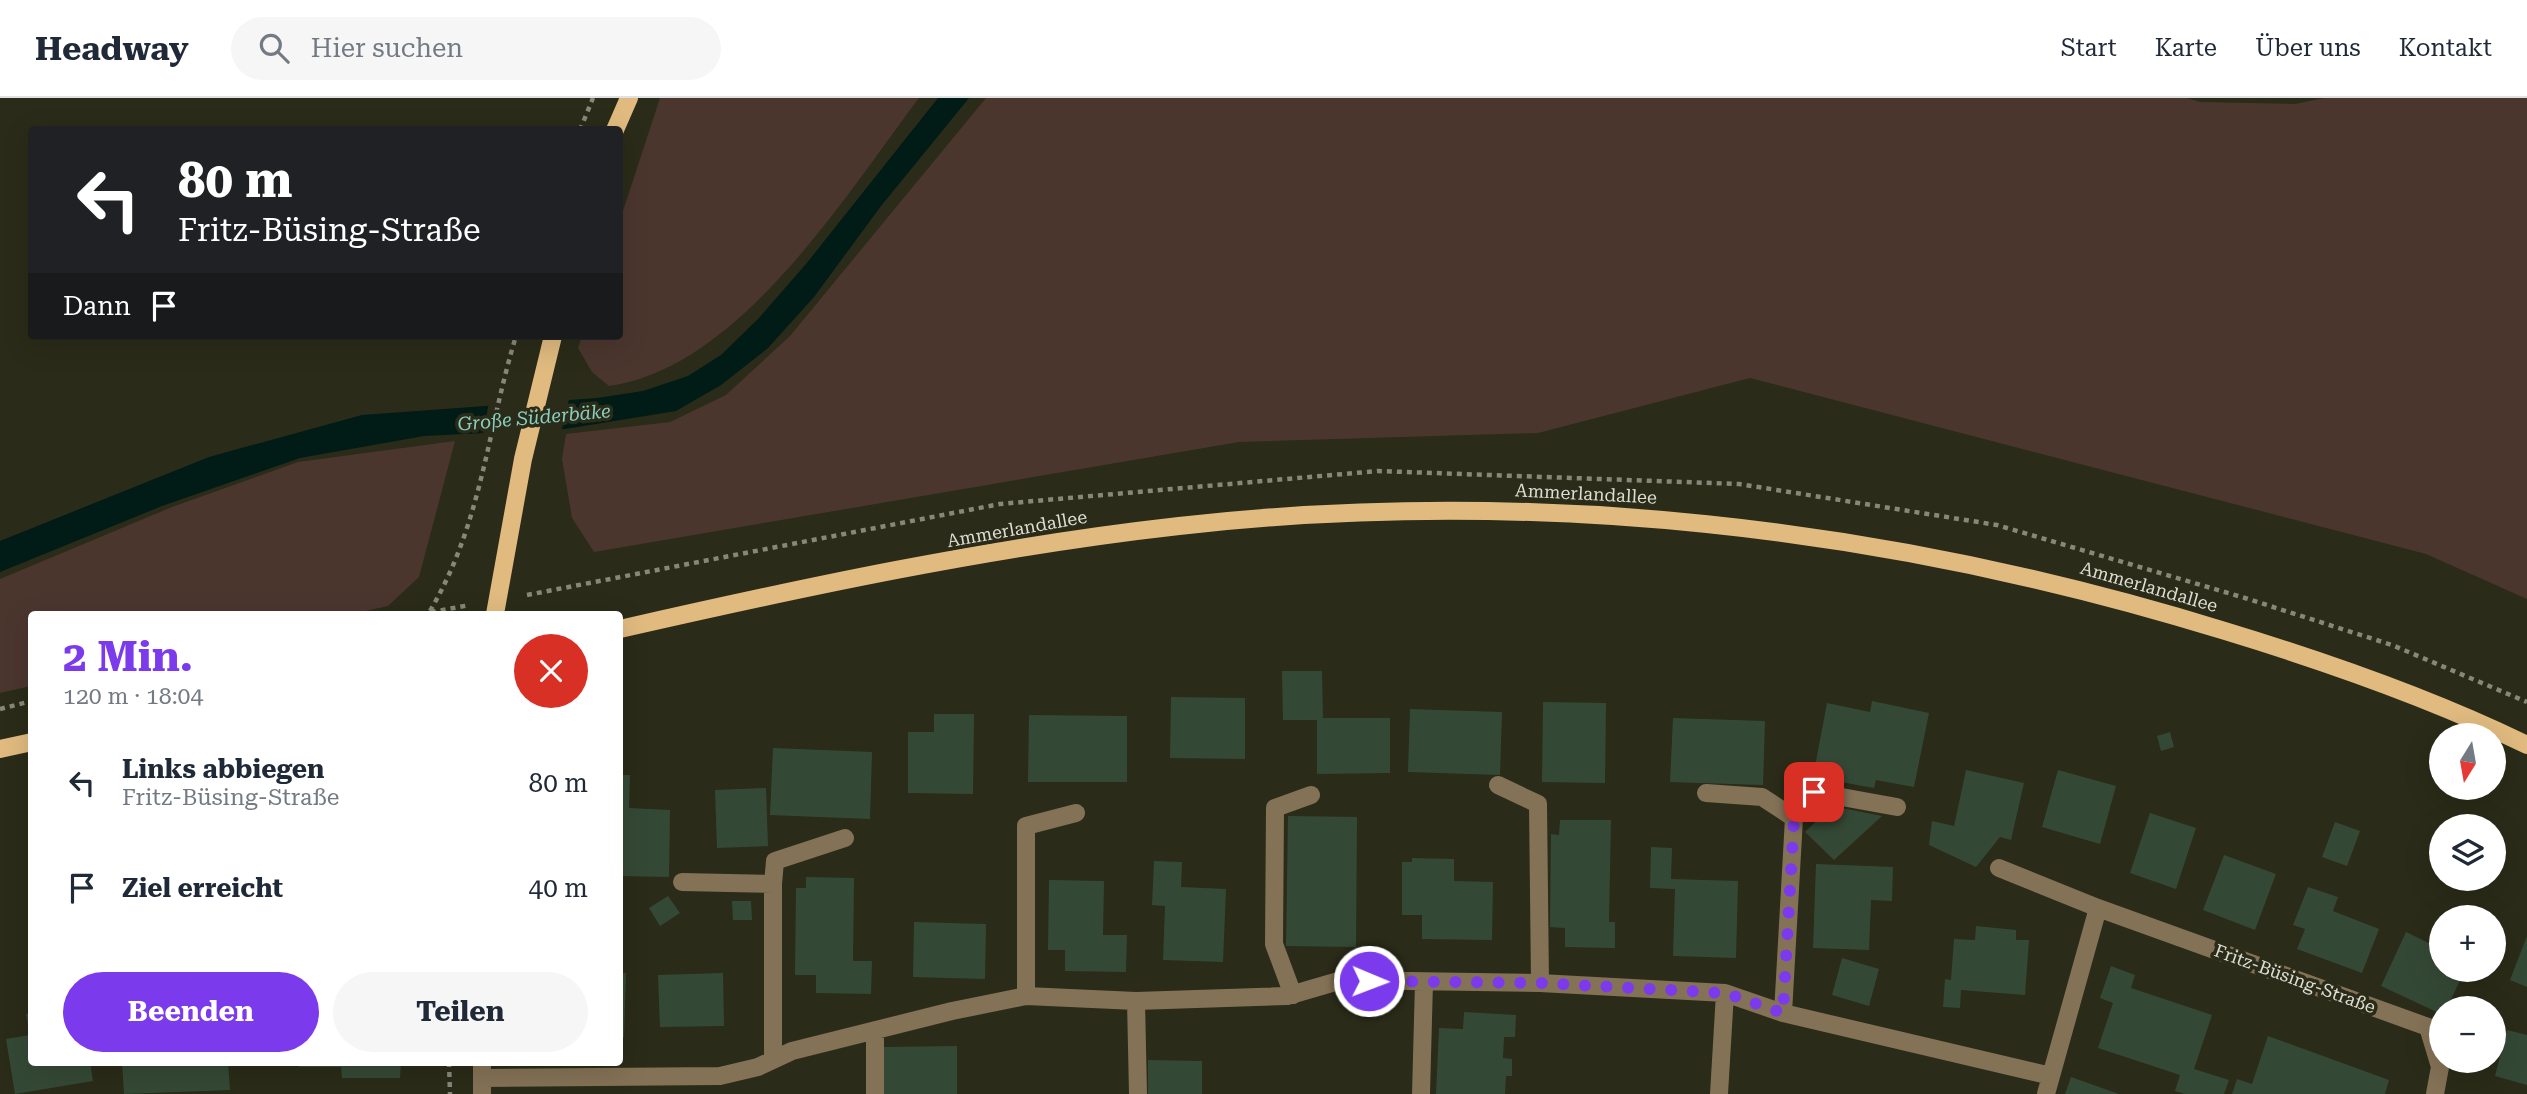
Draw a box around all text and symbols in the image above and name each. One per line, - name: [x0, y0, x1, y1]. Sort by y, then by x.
- search box: [231, 17, 721, 80]
- text: Headway: [35, 29, 189, 68]
- icon: search: [255, 29, 293, 67]
- text: Hier suchen: [311, 33, 463, 63]
- text: Start: [2061, 34, 2117, 62]
- text: Karte: [2155, 34, 2217, 62]
- text: Über uns: [2255, 34, 2361, 62]
- text: Kontakt: [2399, 34, 2492, 62]
- text: 80 m: [178, 152, 293, 209]
- icon: left: [63, 154, 154, 245]
- text: Fritz-Büsing-Straße: [178, 211, 480, 249]
- icon: arrive: [145, 287, 183, 325]
- text: Dann: [63, 291, 131, 321]
- water label: Große Süderbäke: [457, 399, 612, 436]
- street label: Ammerlandallee: [1515, 479, 1658, 508]
- street label: Ammerlandallee: [945, 506, 1089, 551]
- street label: Ammerlandallee: [2078, 557, 2220, 616]
- text: 2 Min.: [63, 632, 193, 681]
- button: close: [514, 634, 588, 708]
- text: 120 m · 18:04: [63, 683, 203, 710]
- north arrow: [2429, 723, 2506, 800]
- map controls: [2429, 723, 2506, 1073]
- text: Links abbiegen: [122, 754, 325, 784]
- pin: [1784, 762, 1844, 822]
- icon: left: [63, 764, 101, 802]
- text: 80 m: [529, 768, 588, 798]
- icon: arrive: [1795, 773, 1833, 811]
- text: Fritz-Büsing-Straße: [122, 784, 339, 811]
- button: layers: [2429, 814, 2506, 891]
- icon: arrive: [63, 869, 101, 907]
- text: Ziel erreicht: [122, 873, 283, 903]
- text: 40 m: [529, 873, 588, 903]
- button: +: [2429, 905, 2506, 982]
- street label: Fritz-Büsing-Straße: [2212, 940, 2379, 1018]
- position arrow: [1332, 944, 1406, 1018]
- button: Beenden: [63, 972, 319, 1052]
- button: Teilen: [333, 972, 588, 1052]
- button: −: [2429, 996, 2506, 1073]

